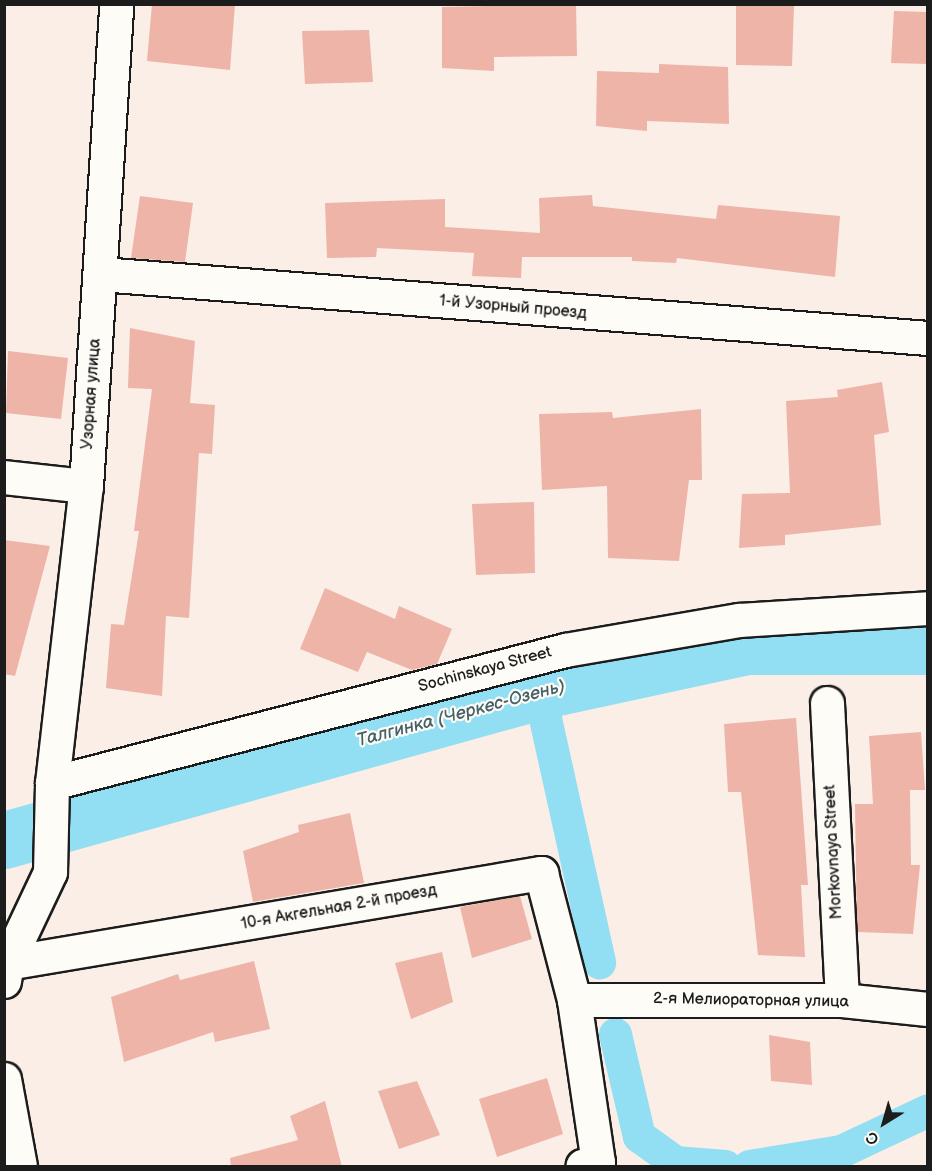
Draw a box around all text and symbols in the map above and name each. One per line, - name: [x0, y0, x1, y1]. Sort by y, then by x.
- street label: 1-й Узорный проезд: [438, 292, 588, 324]
- street label: Узорная улица: [79, 338, 105, 450]
- street label: Sochinskaya Street: [416, 643, 554, 697]
- water label: Талгинка (Черкес-Озень): [354, 676, 568, 752]
- street label: Morkovnaya Street: [821, 784, 847, 920]
- street label: 10-я Акгельная 2-й проезд: [240, 881, 438, 935]
- street label: 2-я Мелиораторная улица: [653, 990, 849, 1012]
- north arrow: [854, 1093, 914, 1153]
- text: С: [863, 1127, 883, 1149]

